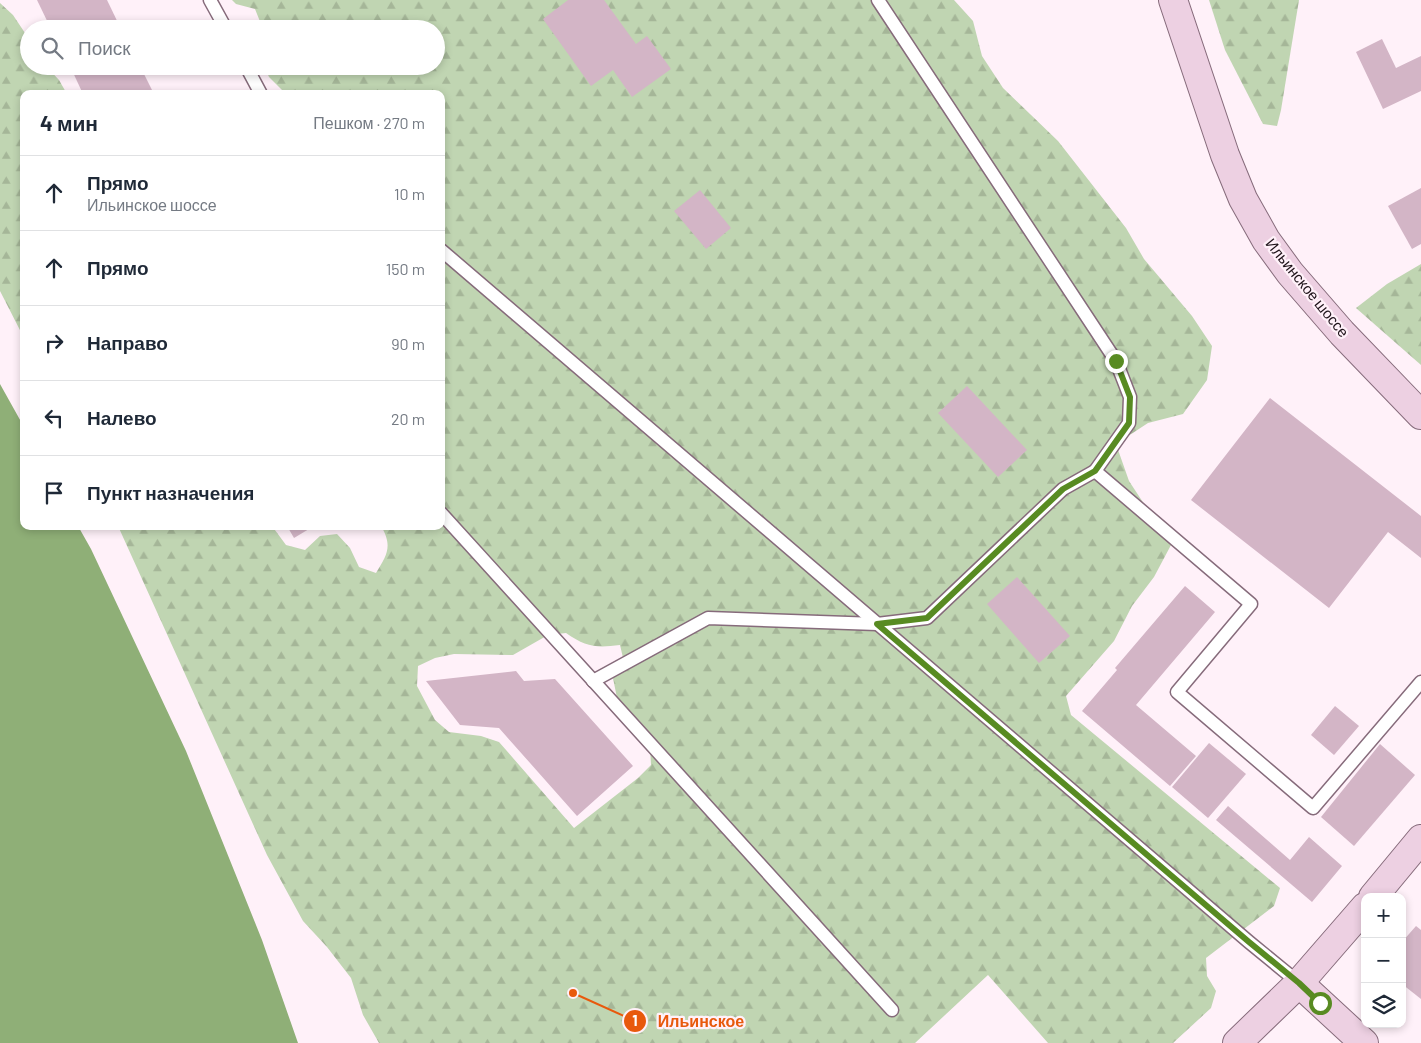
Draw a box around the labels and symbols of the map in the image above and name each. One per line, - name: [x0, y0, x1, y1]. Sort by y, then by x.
- street label: Ильинское шоссе: [1263, 234, 1353, 340]
- route end: [1105, 350, 1128, 373]
- route start: [1309, 992, 1332, 1015]
- callout: Ильинское: [623, 1006, 754, 1037]
- text: 1: [632, 1011, 638, 1029]
- text: Ильинское: [658, 1011, 744, 1030]

